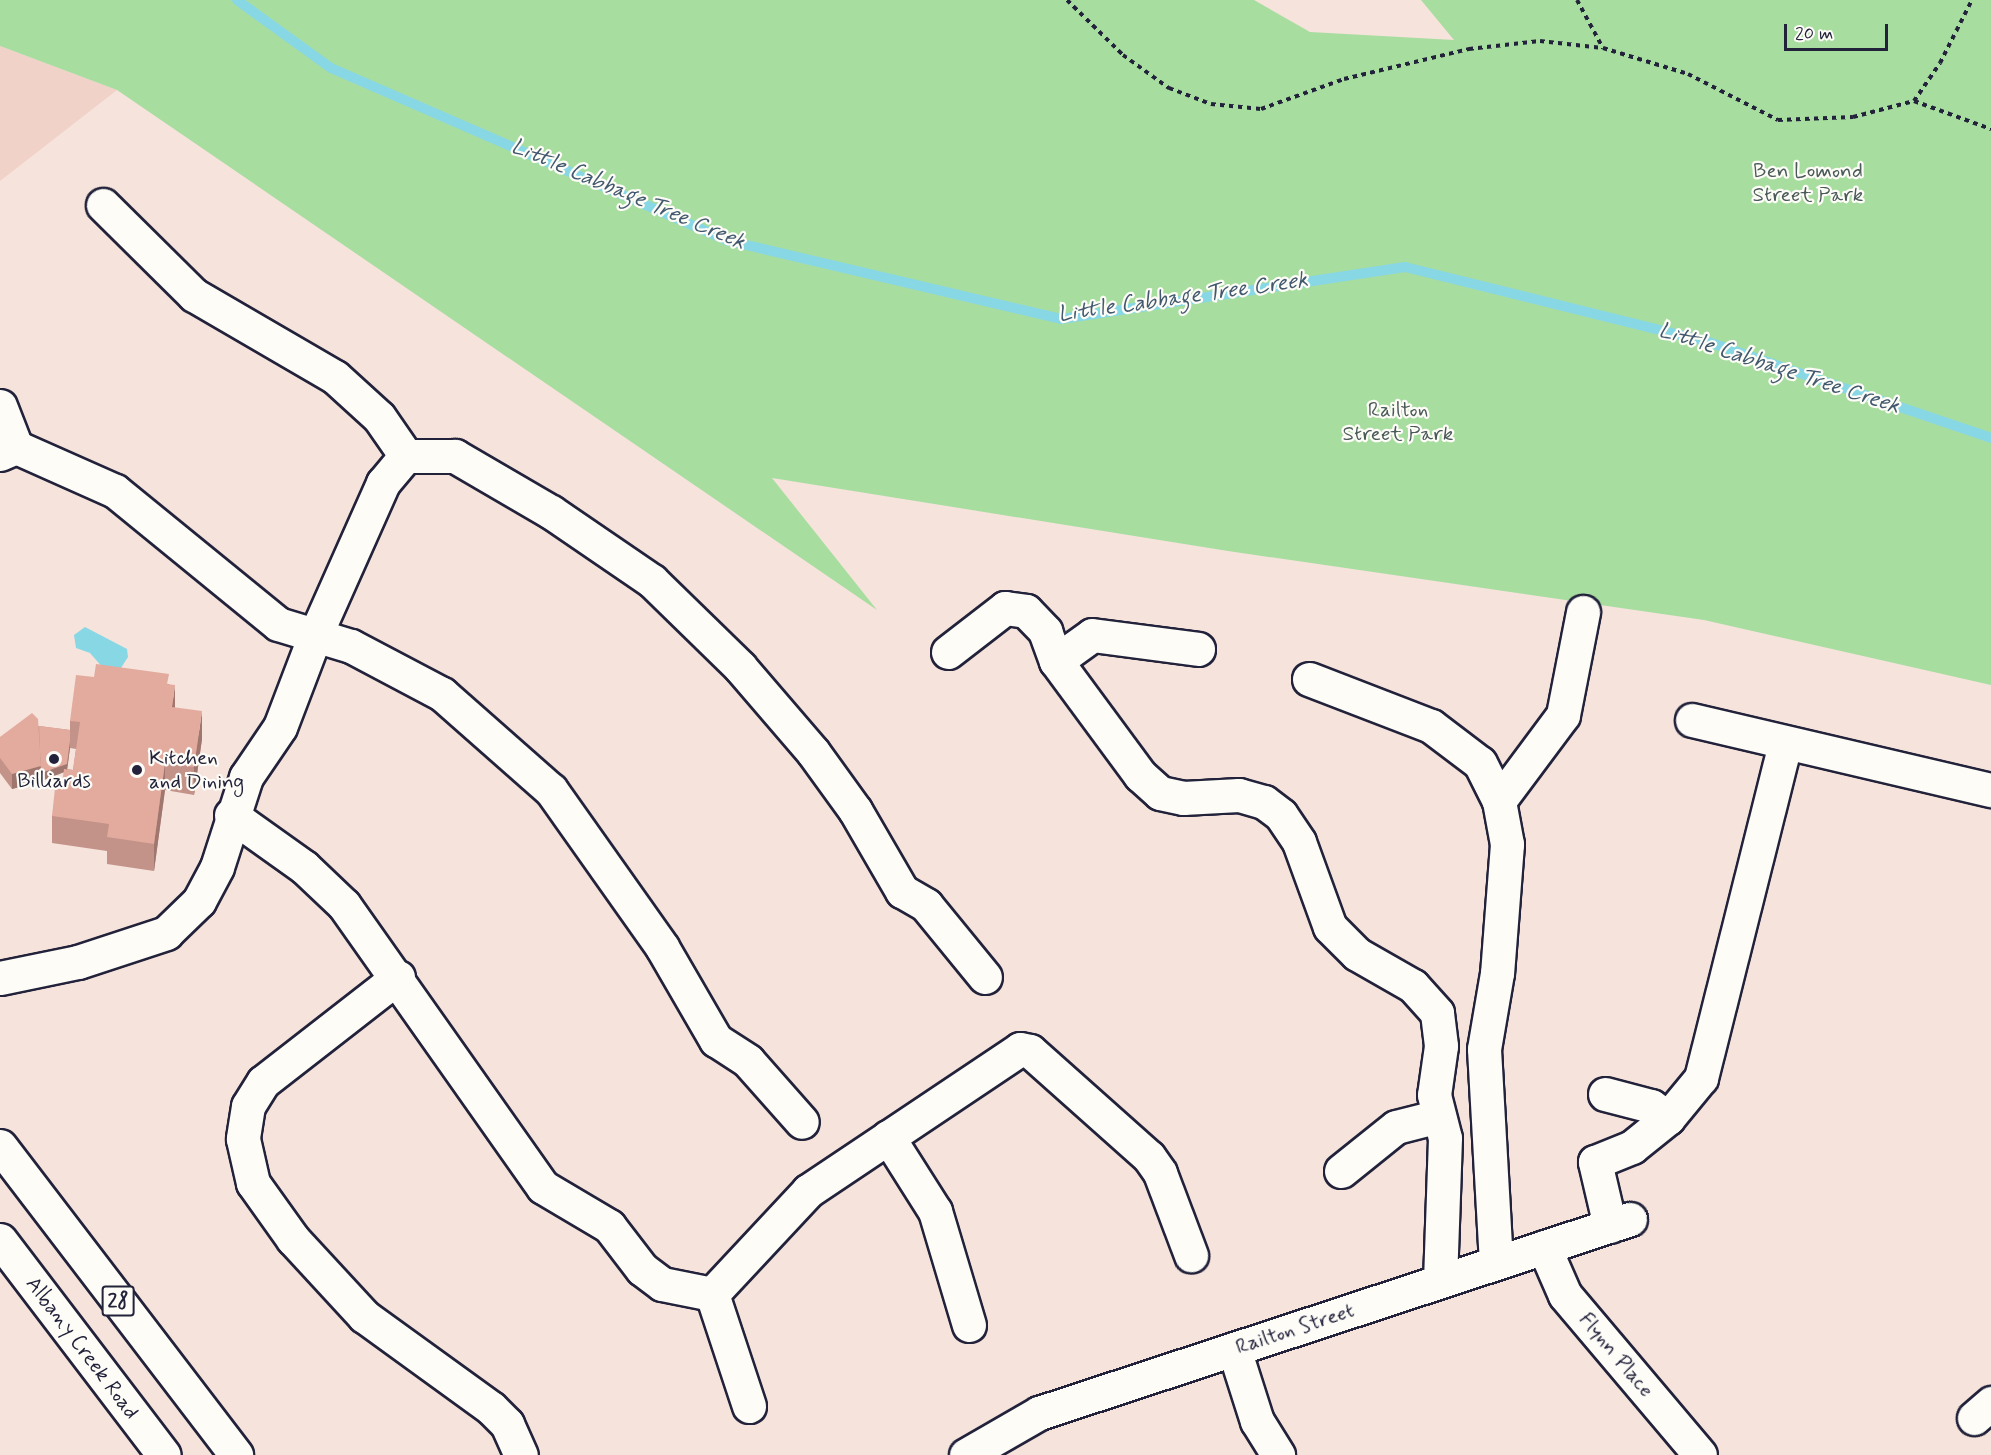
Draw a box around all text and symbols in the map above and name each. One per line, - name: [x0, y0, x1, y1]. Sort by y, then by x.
- scale bar: [1787, 12, 1890, 50]
- text: 20 m: [1795, 22, 1833, 46]
- water label: Little Cabbage Tree Creek: [507, 134, 749, 256]
- park label: Ben Lomond Street Park: [1749, 158, 1867, 208]
- water label: Little Cabbage Tree Creek: [1057, 267, 1309, 329]
- water label: Little Cabbage Tree Creek: [1656, 318, 1902, 420]
- park label: Railton Street Park: [1344, 397, 1452, 447]
- place label: Kitchen and Dining: [149, 745, 248, 795]
- marker: Billiards: [47, 752, 61, 766]
- marker: Kitchen and Dining: [130, 763, 144, 777]
- place label: Billiards: [17, 768, 91, 794]
- street label: Albany Creek Road: [20, 1271, 144, 1425]
- road number: 28: [102, 1284, 134, 1318]
- street label: Railton Street: [1231, 1297, 1359, 1361]
- street label: Flynn Place: [1574, 1308, 1658, 1402]

